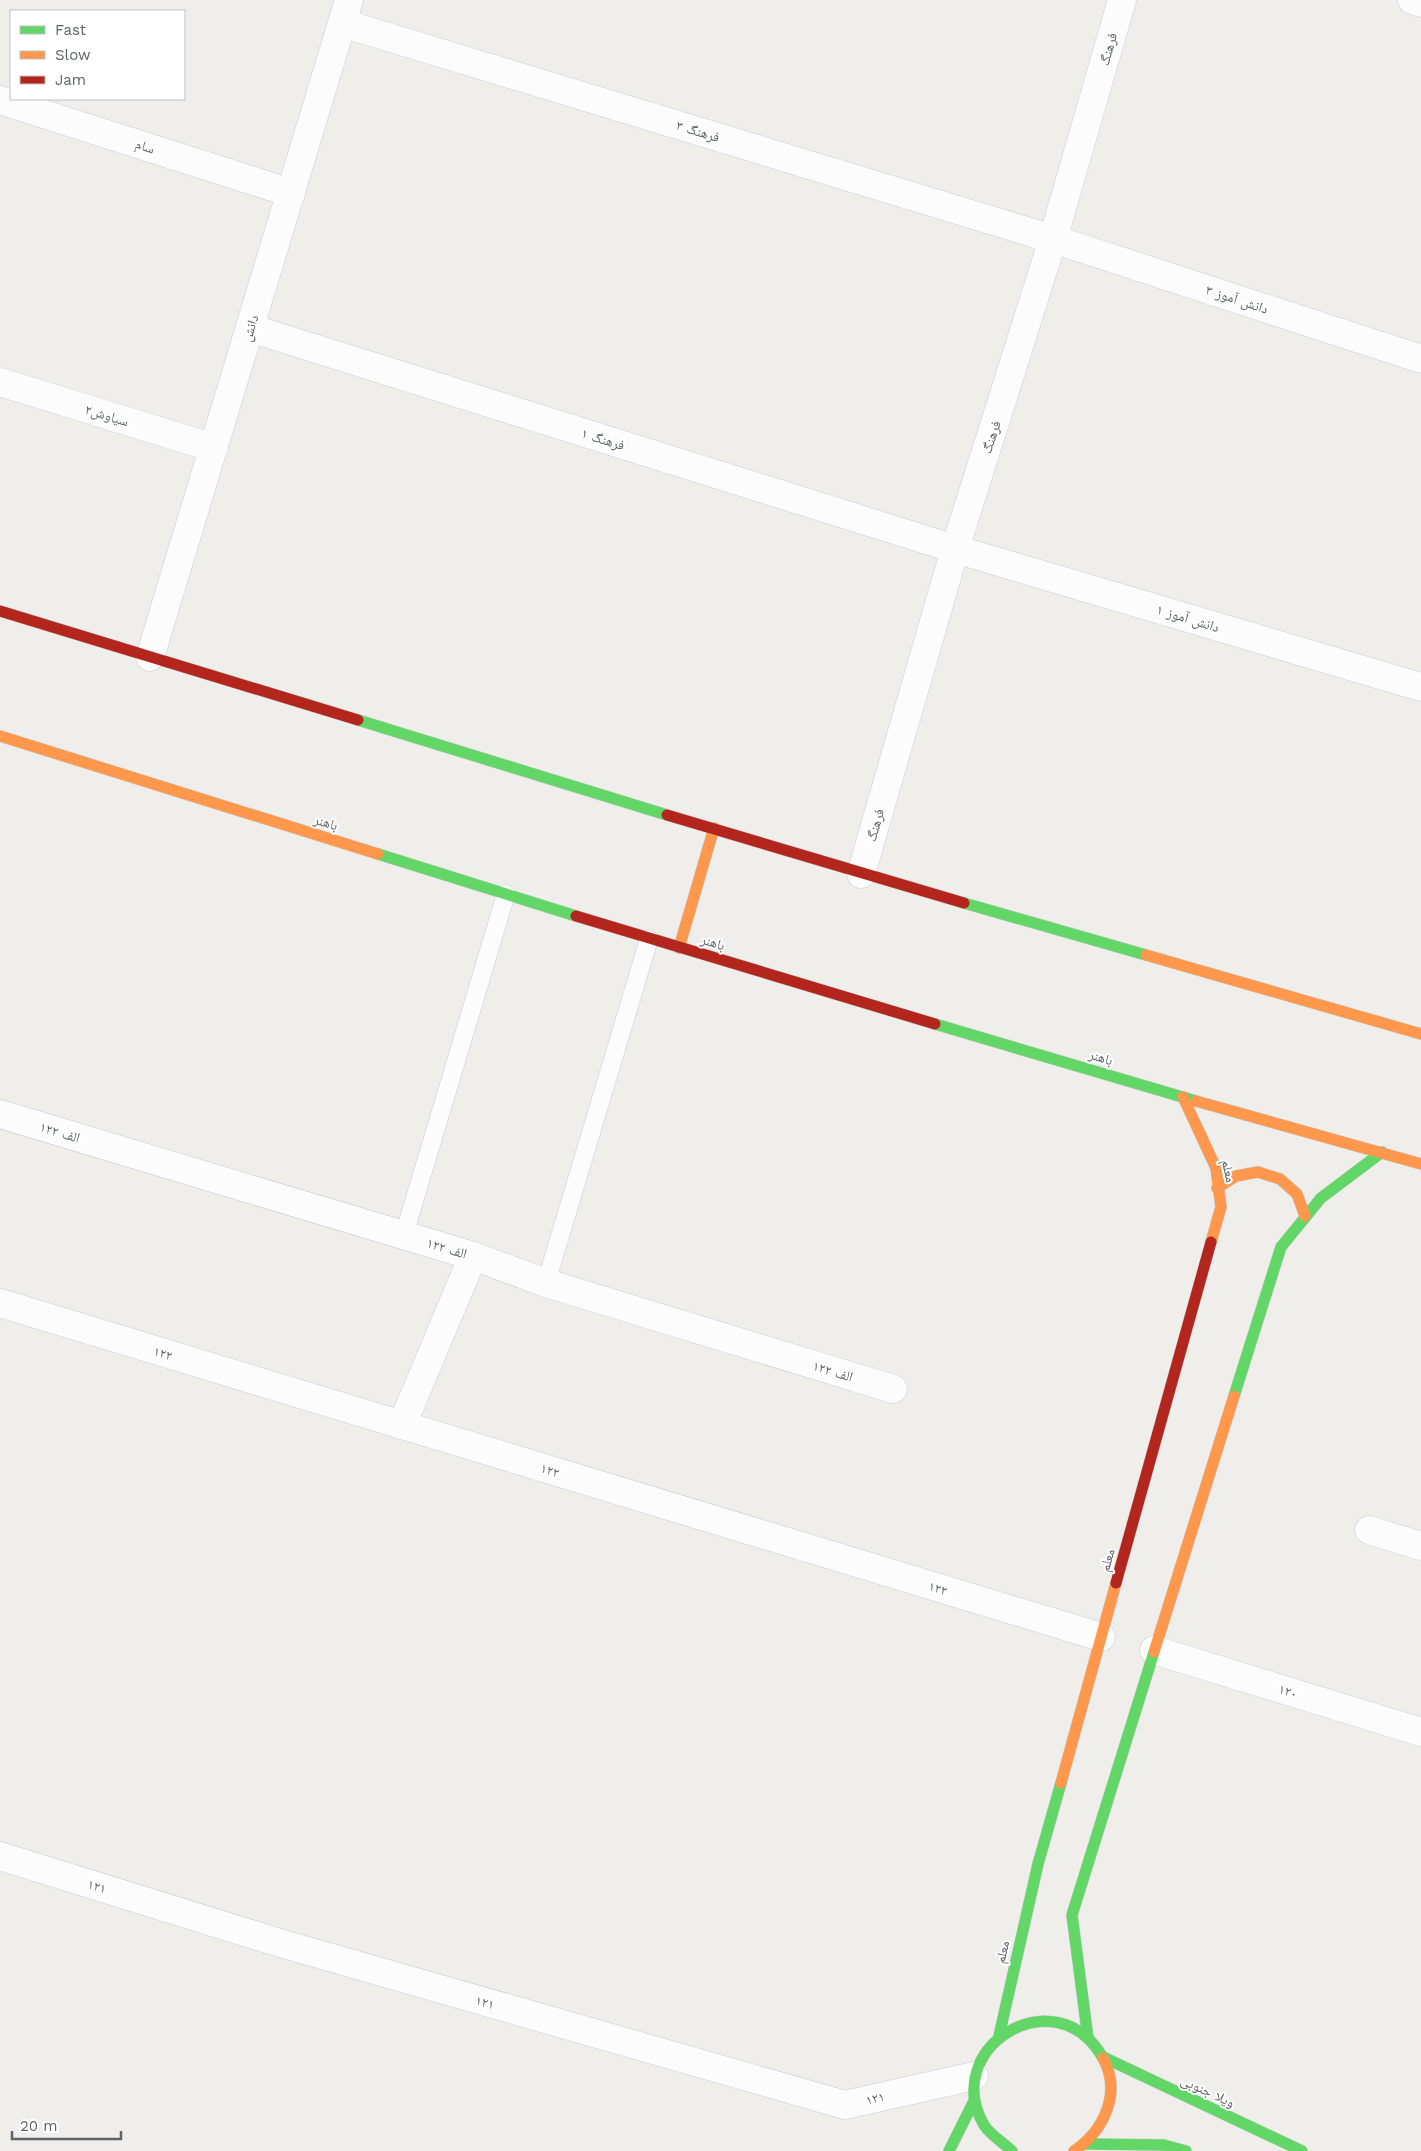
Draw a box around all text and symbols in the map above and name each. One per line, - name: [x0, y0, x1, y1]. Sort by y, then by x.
- legend: [10, 10, 185, 100]
- text: Fast: [55, 21, 87, 39]
- street label: فرهنگ: [1096, 31, 1121, 68]
- text: Slow: [55, 46, 91, 64]
- text: Jam: [55, 71, 86, 89]
- street label: فرهنگ ۳: [674, 117, 722, 146]
- street label: سام: [133, 135, 157, 159]
- street label: دانش آموز ۳: [1203, 281, 1270, 318]
- street label: دانش: [238, 312, 263, 344]
- street label: سیاوش۲: [83, 401, 131, 430]
- street label: فرهنگ: [978, 418, 1005, 456]
- street label: فرهنگ ۱: [579, 425, 627, 454]
- street label: دانش آموز ۱: [1154, 601, 1221, 636]
- street label: فرهنگ: [863, 807, 888, 844]
- street label: باهنر: [311, 811, 340, 834]
- street label: باهنر: [698, 931, 727, 954]
- street label: باهنر: [1086, 1046, 1115, 1069]
- street label: ۱۲۲ الف: [38, 1118, 82, 1146]
- street label: معلم: [1217, 1158, 1239, 1184]
- street label: ۱۲۲ الف: [425, 1234, 469, 1262]
- street label: ۱۲۲: [152, 1343, 174, 1363]
- street label: ۱۲۲ الف: [811, 1357, 855, 1385]
- street label: ۱۲۲: [539, 1460, 561, 1480]
- street label: معلم: [1096, 1547, 1120, 1574]
- street label: ۱۲۲: [927, 1578, 949, 1598]
- street label: ۱۲۰: [1277, 1681, 1299, 1701]
- street label: ۱۲۱: [86, 1876, 108, 1896]
- street label: معلم: [992, 1939, 1014, 1965]
- street label: ۱۲۱: [474, 1992, 496, 2012]
- street label: ویلا جنوبی: [1178, 2072, 1238, 2111]
- street label: ۱۲۱: [864, 2088, 886, 2108]
- scale bar: [12, 2108, 121, 2140]
- text: 20 m: [20, 2117, 58, 2135]

